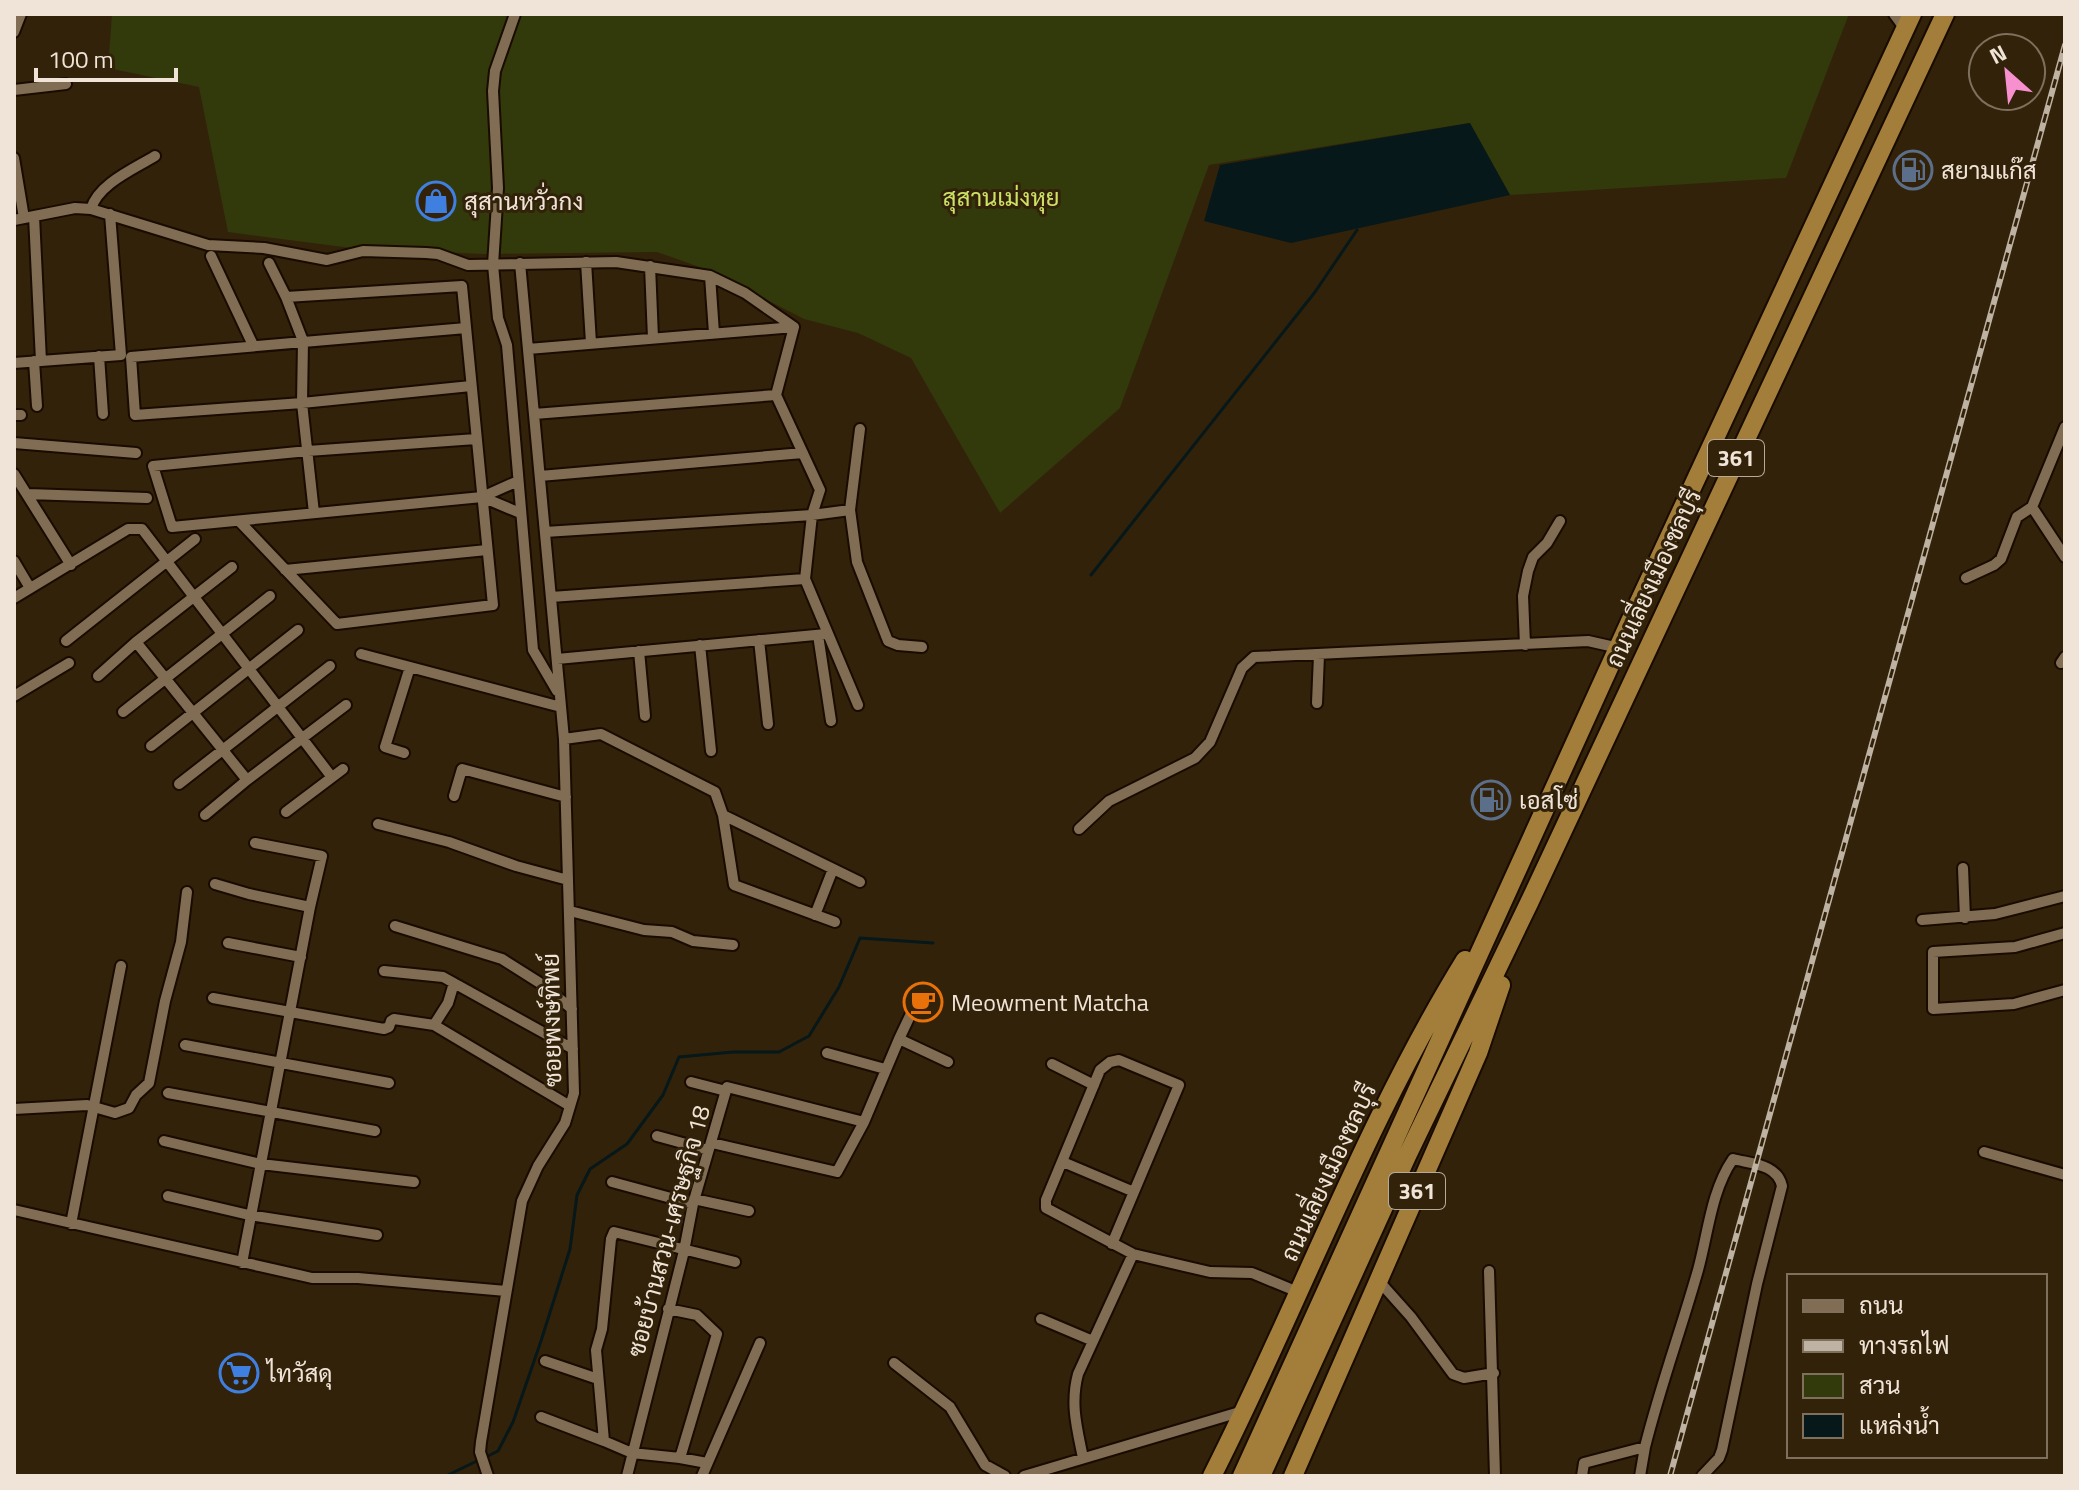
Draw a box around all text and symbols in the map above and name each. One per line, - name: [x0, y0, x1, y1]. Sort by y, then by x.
- scale bar: [36, 32, 176, 82]
- north arrow: [1967, 32, 2047, 112]
- text: N: [1983, 36, 2012, 73]
- text: 100 m: [48, 41, 114, 77]
- fuel station icon: สยามแก๊ส: [1892, 149, 1934, 191]
- place label: สยามแก๊ส: [1941, 152, 2037, 188]
- park label: สุสานเม่งหุย: [943, 179, 1059, 215]
- shop icon: สุสานหวั่วกง: [415, 180, 457, 222]
- place label: สุสานหวั่วกง: [464, 182, 583, 219]
- road number: 361: [1708, 440, 1764, 476]
- street label: ถนนเลี่ยงเมืองชลบุรี: [1594, 482, 1710, 673]
- fuel station icon: เอสโซ่: [1470, 779, 1512, 821]
- place label: เอสโซ่: [1519, 782, 1578, 818]
- street label: ซอยพงษ์ทิพย์: [532, 953, 570, 1087]
- cafe icon: Meowment Matcha: [902, 981, 944, 1023]
- place label: Meowment Matcha: [951, 984, 1149, 1020]
- street label: ถนนเลี่ยงเมืองชลบุรี: [1269, 1076, 1385, 1267]
- street label: ซอยบ้านสวน-เศรษฐกิจ 18: [617, 1101, 719, 1361]
- road number: 361: [1389, 1173, 1445, 1209]
- legend: [1787, 1274, 2047, 1458]
- text: ถนน: [1859, 1287, 1904, 1323]
- text: ทางรถไฟ: [1859, 1327, 1950, 1363]
- supermarket icon: ไทวัสดุ: [218, 1352, 260, 1394]
- place label: ไทวัสดุ: [265, 1355, 333, 1391]
- text: สวน: [1859, 1367, 1901, 1403]
- text: แหล่งน้ำ: [1859, 1406, 1940, 1443]

